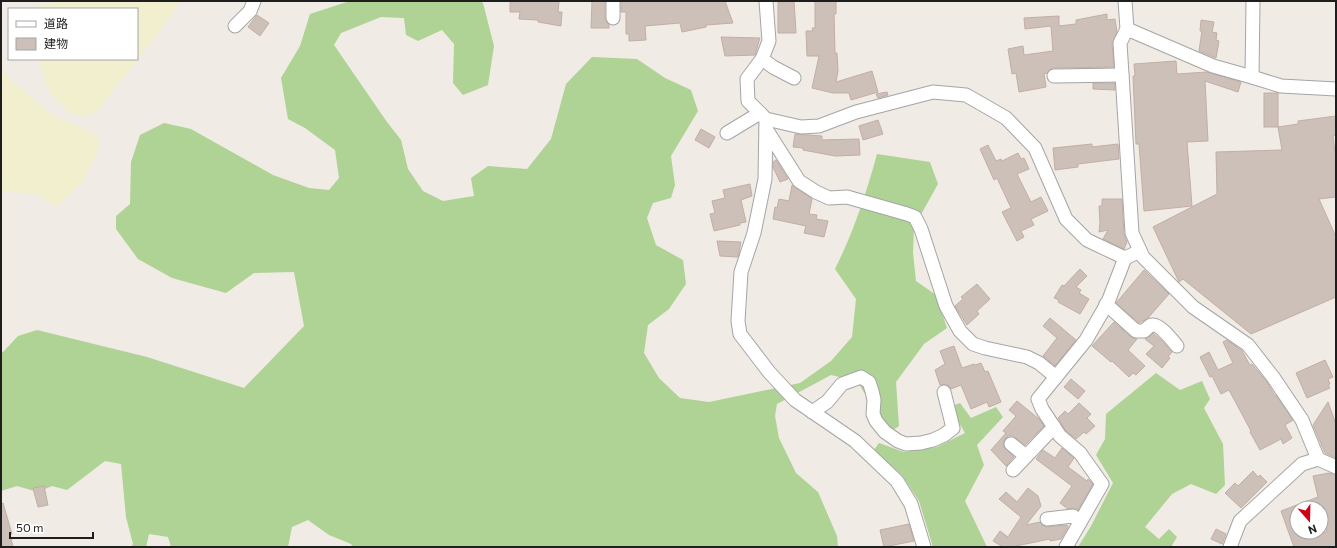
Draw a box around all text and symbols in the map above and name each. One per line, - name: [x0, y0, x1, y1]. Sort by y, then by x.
- legend: [8, 8, 138, 60]
- text: 道路: [44, 16, 68, 30]
- text: 建物: [44, 36, 68, 50]
- north arrow: [1289, 500, 1329, 540]
- scale bar: [10, 514, 93, 540]
- text: 50 m: [16, 520, 44, 534]
- text: N: [1306, 522, 1319, 537]

